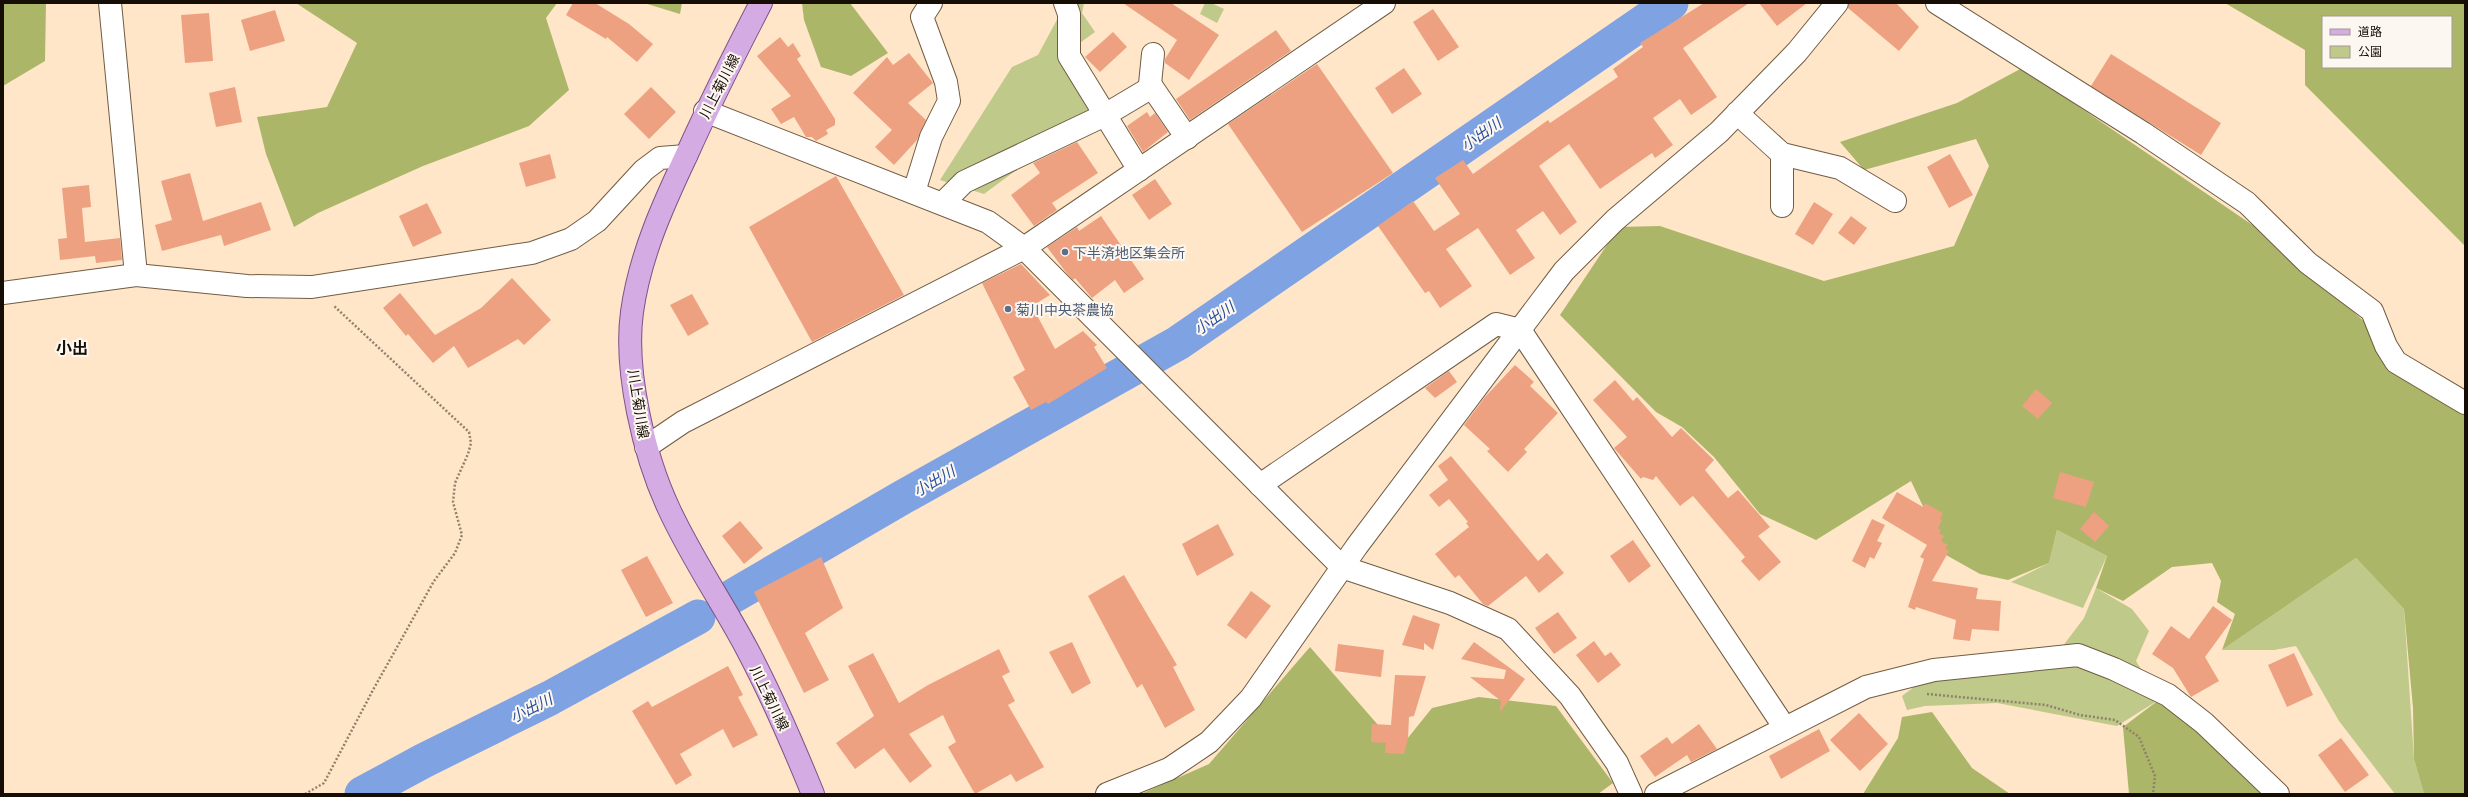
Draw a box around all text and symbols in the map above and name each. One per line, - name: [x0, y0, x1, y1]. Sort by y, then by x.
- legend: [2322, 16, 2452, 68]
- text: 道路: [2358, 23, 2382, 40]
- text: 公園: [2358, 43, 2382, 60]
- street label: 川上菊川線: [695, 51, 743, 121]
- water label: 小出川: [1457, 111, 1507, 156]
- place label: 下半済地区集会所: [1073, 243, 1185, 262]
- marker: 下半済地区集会所: [1060, 247, 1070, 257]
- water label: 小出川: [1190, 295, 1240, 340]
- place label: 菊川中央茶農協: [1016, 300, 1114, 319]
- marker: 菊川中央茶農協: [1003, 304, 1013, 314]
- district label: 小出: [56, 337, 88, 359]
- street label: 川上菊川線: [624, 368, 654, 440]
- water label: 小出川: [909, 460, 960, 501]
- street label: 川上菊川線: [746, 662, 794, 734]
- water label: 小出川: [506, 688, 558, 728]

